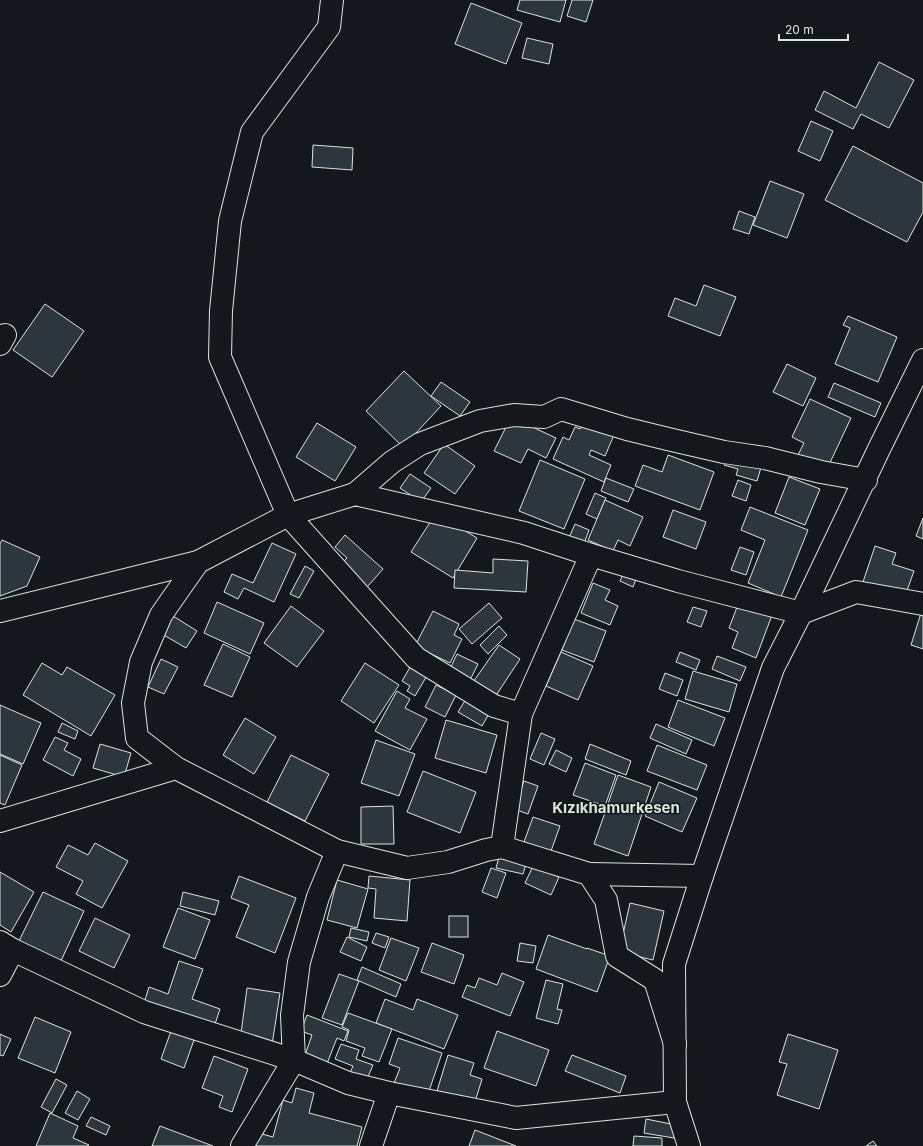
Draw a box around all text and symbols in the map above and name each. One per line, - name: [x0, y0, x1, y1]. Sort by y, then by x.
- scale bar: [779, 16, 848, 42]
- text: 20 m: [785, 22, 814, 37]
- district label: Kızıkhamurkesen: [552, 798, 680, 817]

